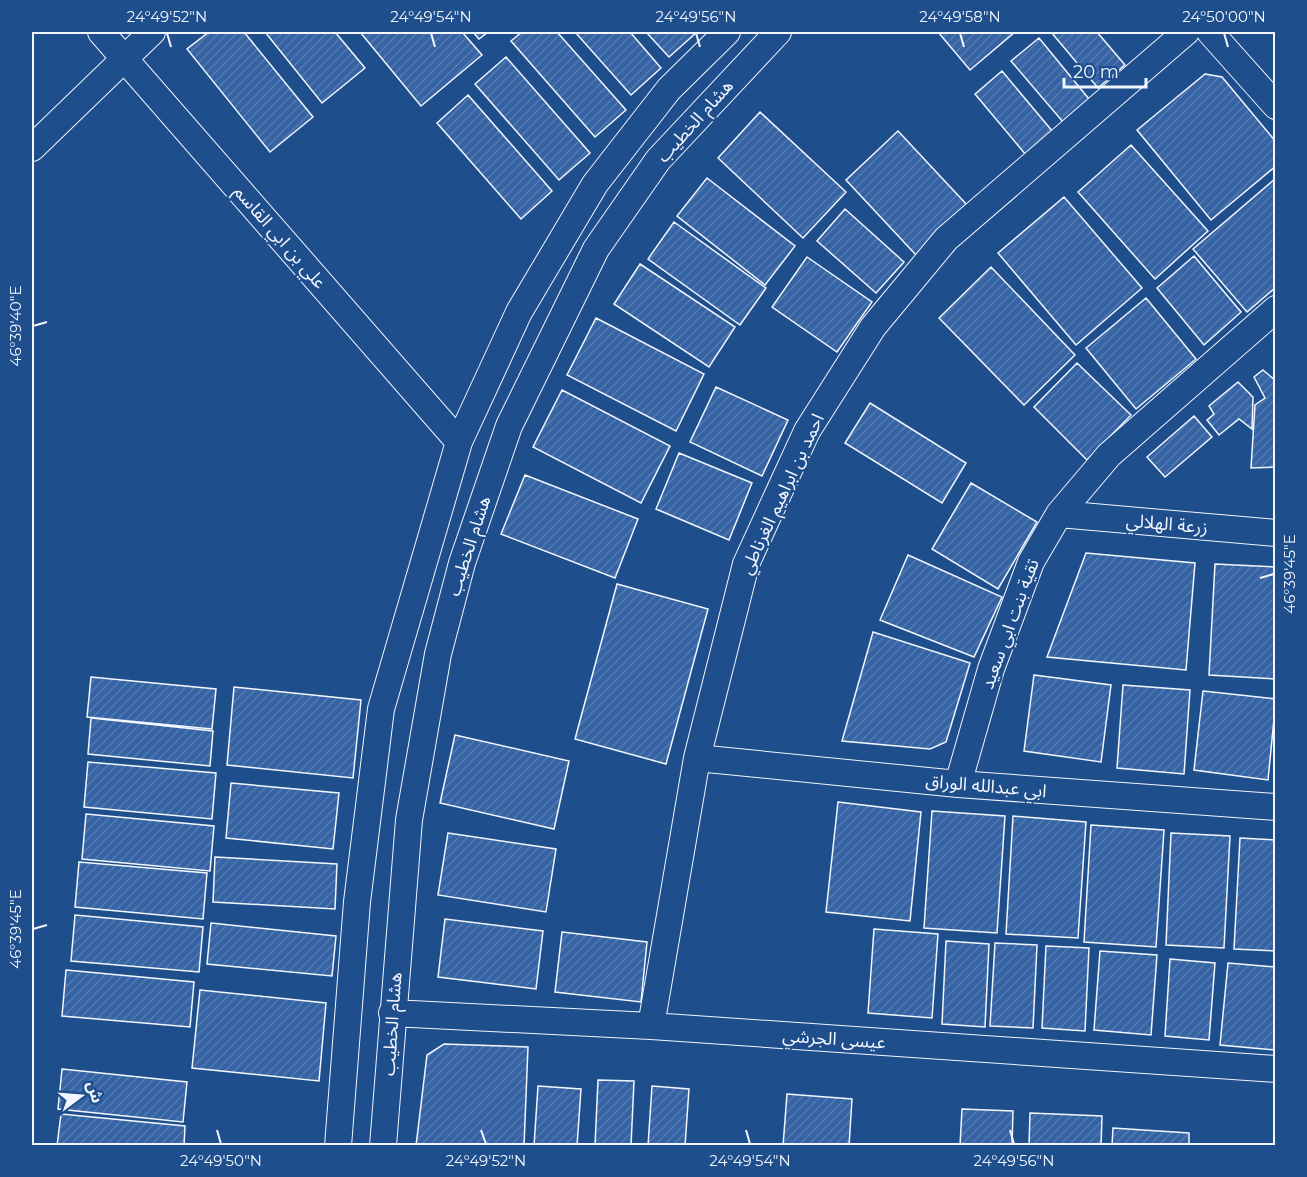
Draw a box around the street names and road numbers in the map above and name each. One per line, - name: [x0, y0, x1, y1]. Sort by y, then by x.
- street label: هشام الخطيب: [652, 75, 740, 169]
- street label: علي بن ابي القاسم: [228, 181, 331, 295]
- street label: احمد بن ابراهيم الغرناطي: [735, 410, 831, 579]
- street label: هشام الخطيب: [442, 493, 498, 600]
- street label: زرعة الهلالي: [1125, 509, 1209, 541]
- street label: تقية بنت ابي سعيد: [976, 556, 1046, 693]
- street label: ابي عبدالله الوراق: [924, 770, 1048, 804]
- street label: هشام الخطيب: [377, 971, 410, 1077]
- street label: عيسى الجرشي: [781, 1024, 886, 1056]

